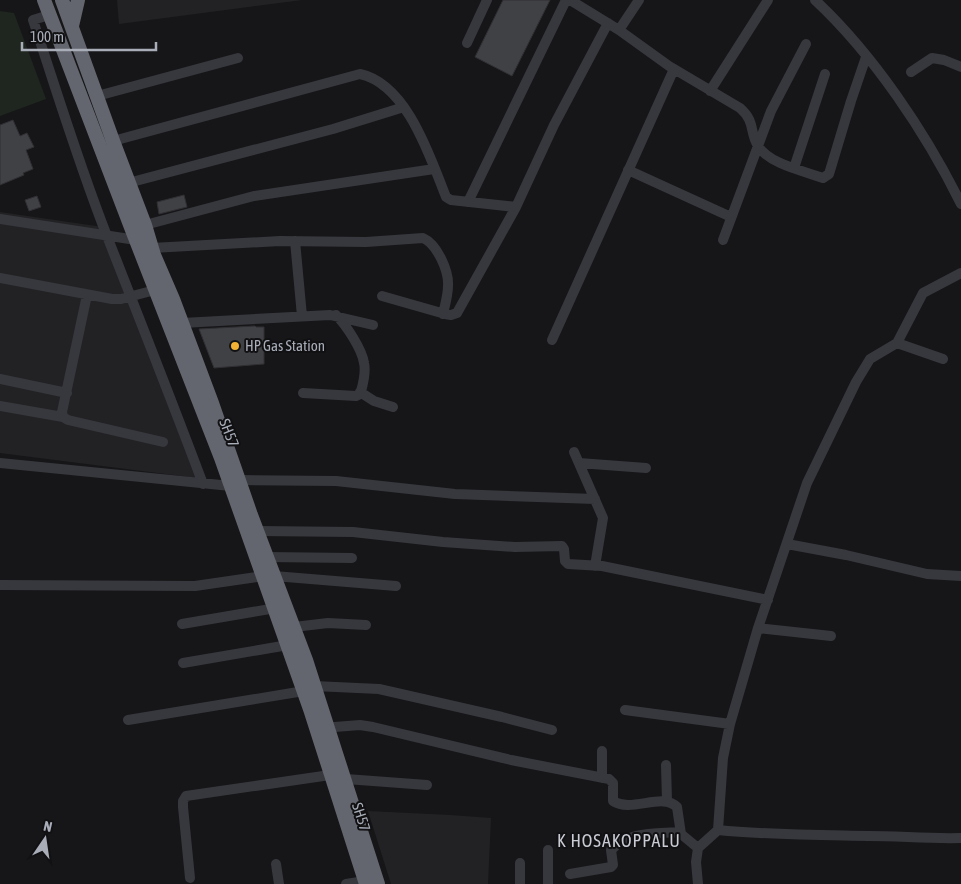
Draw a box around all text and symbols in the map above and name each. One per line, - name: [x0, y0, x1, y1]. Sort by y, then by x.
- scale bar: [22, 20, 156, 52]
- text: 100 m: [30, 28, 64, 45]
- place label: HP Gas Station: [245, 337, 325, 354]
- marker: HP Gas Station: [229, 340, 241, 352]
- street label: SH57: [216, 416, 243, 449]
- street label: SH57: [349, 800, 374, 833]
- north arrow: [20, 814, 70, 864]
- text: N: [42, 818, 54, 835]
- district label: K HOSAKOPPALU: [557, 830, 681, 851]

